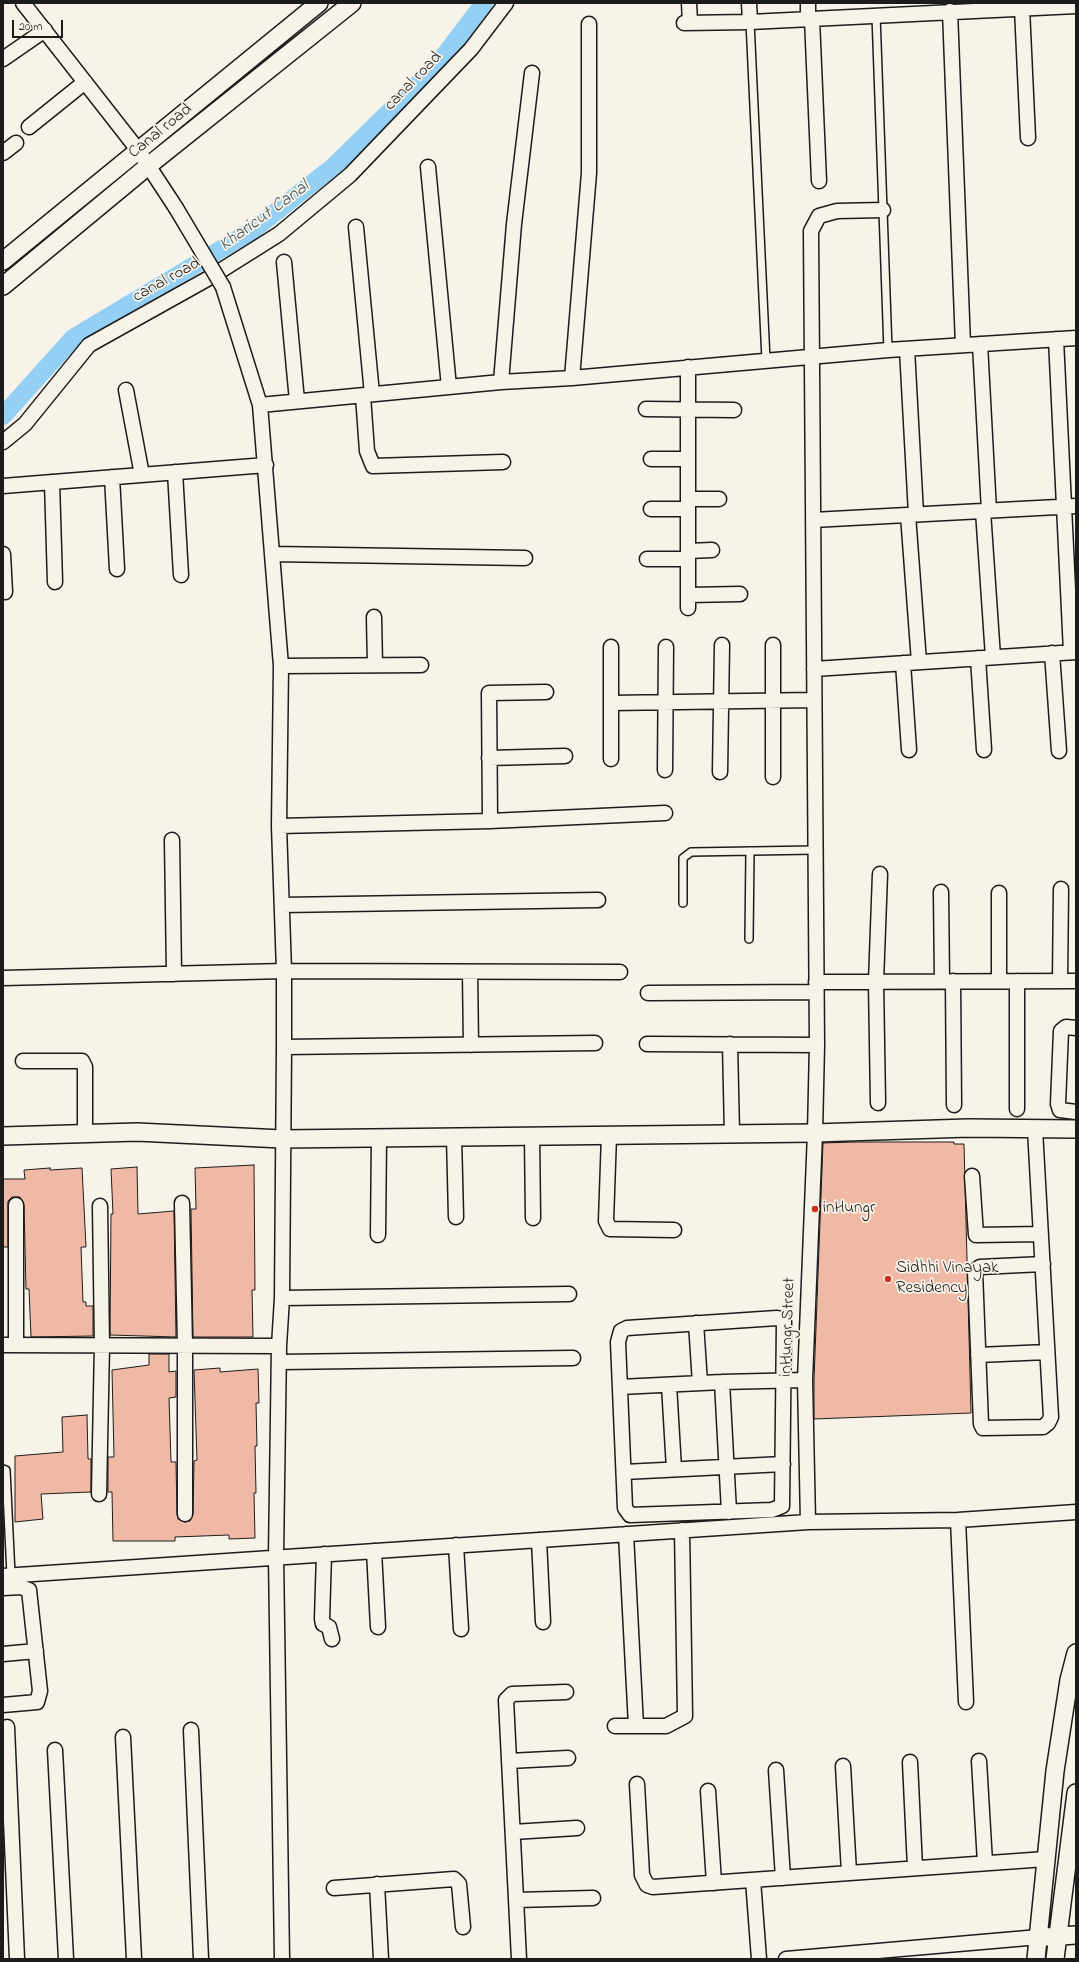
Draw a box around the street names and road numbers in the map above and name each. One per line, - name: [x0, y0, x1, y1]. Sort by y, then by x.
- street label: canal road: [381, 48, 447, 116]
- street label: Canal road: [125, 100, 197, 164]
- street label: canal road: [130, 254, 204, 308]
- street label: inHungr Street: [777, 1277, 801, 1377]

